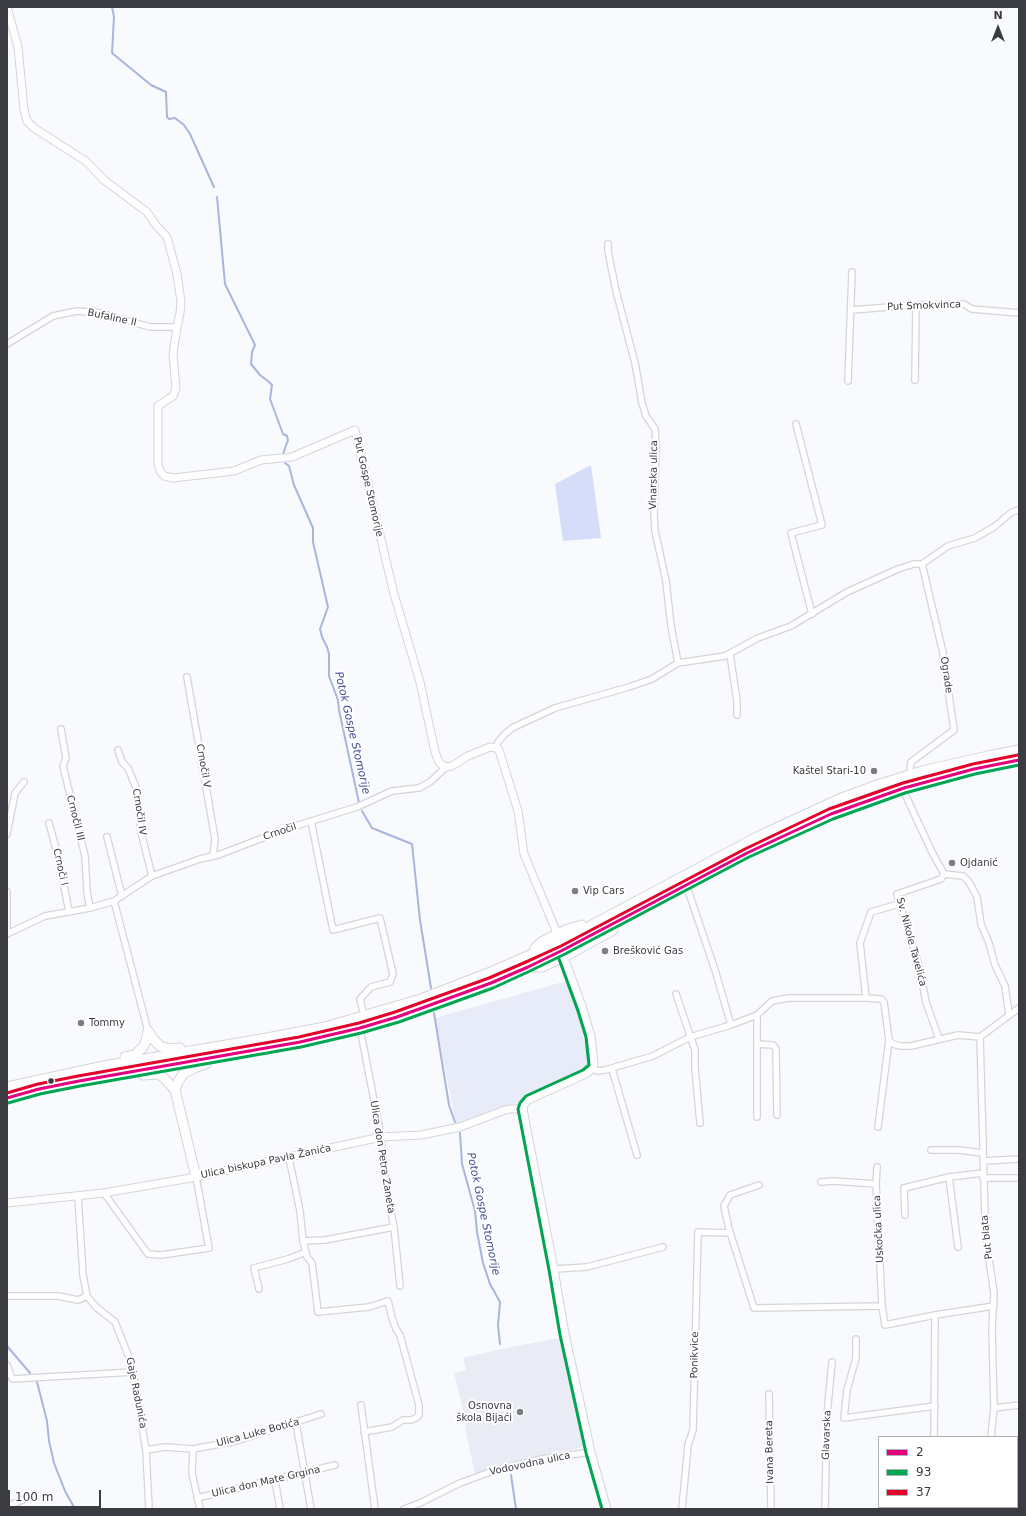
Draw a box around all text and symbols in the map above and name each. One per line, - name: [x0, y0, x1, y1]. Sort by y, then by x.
- north arrow: [978, 8, 1018, 48]
- text: N: [993, 9, 1003, 22]
- street label: Put Smokvinca: [887, 299, 961, 313]
- street label: Bufaline II: [86, 307, 138, 329]
- street label: Put Gospe Stomorije: [351, 436, 385, 538]
- street label: Vinarska ulica: [647, 440, 661, 510]
- street label: Ograde: [937, 656, 955, 694]
- water label: Potok Gospe Stomorije: [331, 670, 373, 796]
- street label: Crnočil V: [193, 743, 213, 789]
- place label: Kaštel Stari-10: [793, 765, 866, 777]
- marker: Kaštel Stari-10: [869, 766, 879, 776]
- street label: Crnočil IV: [129, 788, 149, 836]
- street label: Crnočil III: [64, 794, 86, 842]
- street label: Crnočil: [262, 821, 298, 843]
- street label: Crnoči l: [50, 847, 70, 887]
- place label: Ojdanić: [960, 857, 998, 869]
- marker: Ojdanić: [947, 858, 957, 868]
- place label: Vip Cars: [583, 885, 624, 897]
- marker: Vip Cars: [570, 886, 580, 896]
- street label: Sv. Nikole Tavelića: [893, 896, 929, 988]
- place label: Brešković Gas: [613, 945, 683, 957]
- marker: Brešković Gas: [600, 946, 610, 956]
- place label: Tommy: [89, 1017, 125, 1029]
- marker: Tommy: [76, 1018, 86, 1028]
- unlabelled marker: [46, 1076, 56, 1086]
- street label: Ulica don Petra Zaneta: [367, 1100, 397, 1214]
- street label: Ulica biskupa Pavla Žanića: [200, 1142, 332, 1182]
- water label: Potok Gospe Stomorije: [464, 1151, 502, 1277]
- street label: Uskočka ulica: [871, 1195, 887, 1263]
- street label: Put blata: [979, 1214, 995, 1260]
- street label: Ponikvice: [689, 1331, 701, 1379]
- street label: Gaje Radunića: [123, 1356, 149, 1430]
- place label: Osnovna škola Bijaći: [456, 1400, 512, 1424]
- marker: Osnovna škola Bijaći: [515, 1407, 525, 1417]
- street label: Glavarska: [820, 1410, 834, 1460]
- street label: Ulica Luke Botića: [215, 1416, 301, 1450]
- street label: Ivana Bereta: [763, 1420, 777, 1484]
- legend: [878, 1436, 1018, 1508]
- text: 2: [916, 1445, 924, 1459]
- street label: Vodovodna ulica: [489, 1450, 571, 1478]
- street label: Ulica don Mate Grgina: [211, 1464, 321, 1500]
- text: 93: [916, 1465, 931, 1479]
- scale bar: [10, 1482, 103, 1508]
- text: 37: [916, 1485, 931, 1499]
- text: 100 m: [15, 1490, 53, 1504]

